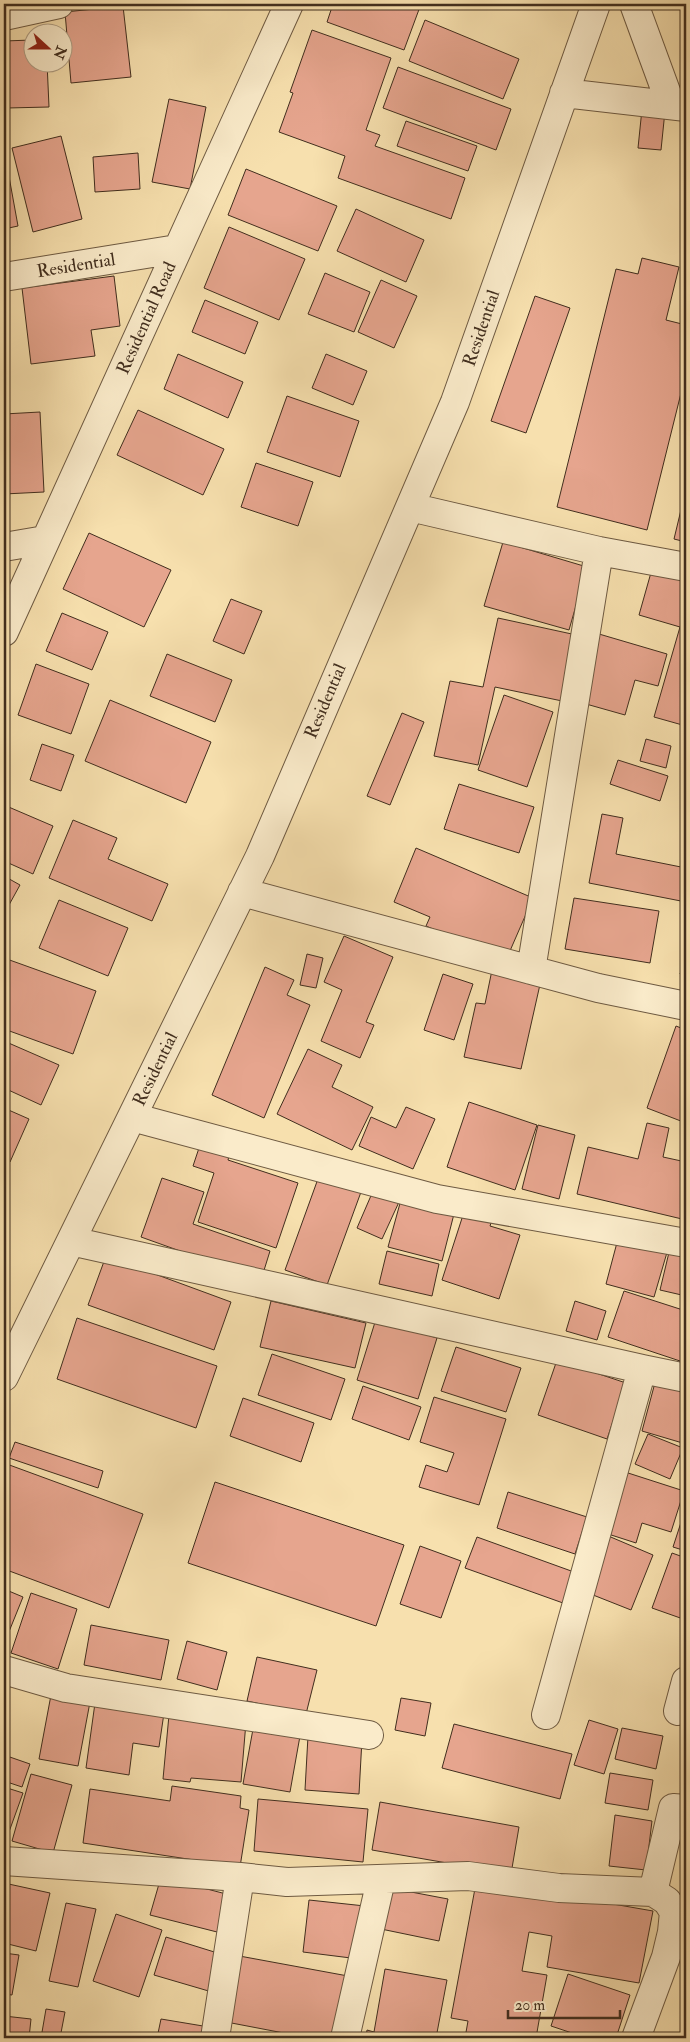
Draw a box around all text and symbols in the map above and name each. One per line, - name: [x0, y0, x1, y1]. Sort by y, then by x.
- north arrow: [22, 22, 72, 72]
- text: N: [49, 43, 70, 62]
- street label: Residential: [35, 248, 117, 283]
- street label: Residential Road: [111, 258, 182, 378]
- street label: Residential: [458, 287, 505, 369]
- street label: Residential: [299, 660, 352, 742]
- street label: Residential: [128, 1028, 183, 1110]
- scale bar: [508, 1987, 620, 2019]
- text: 20 m: [515, 1996, 545, 2015]

